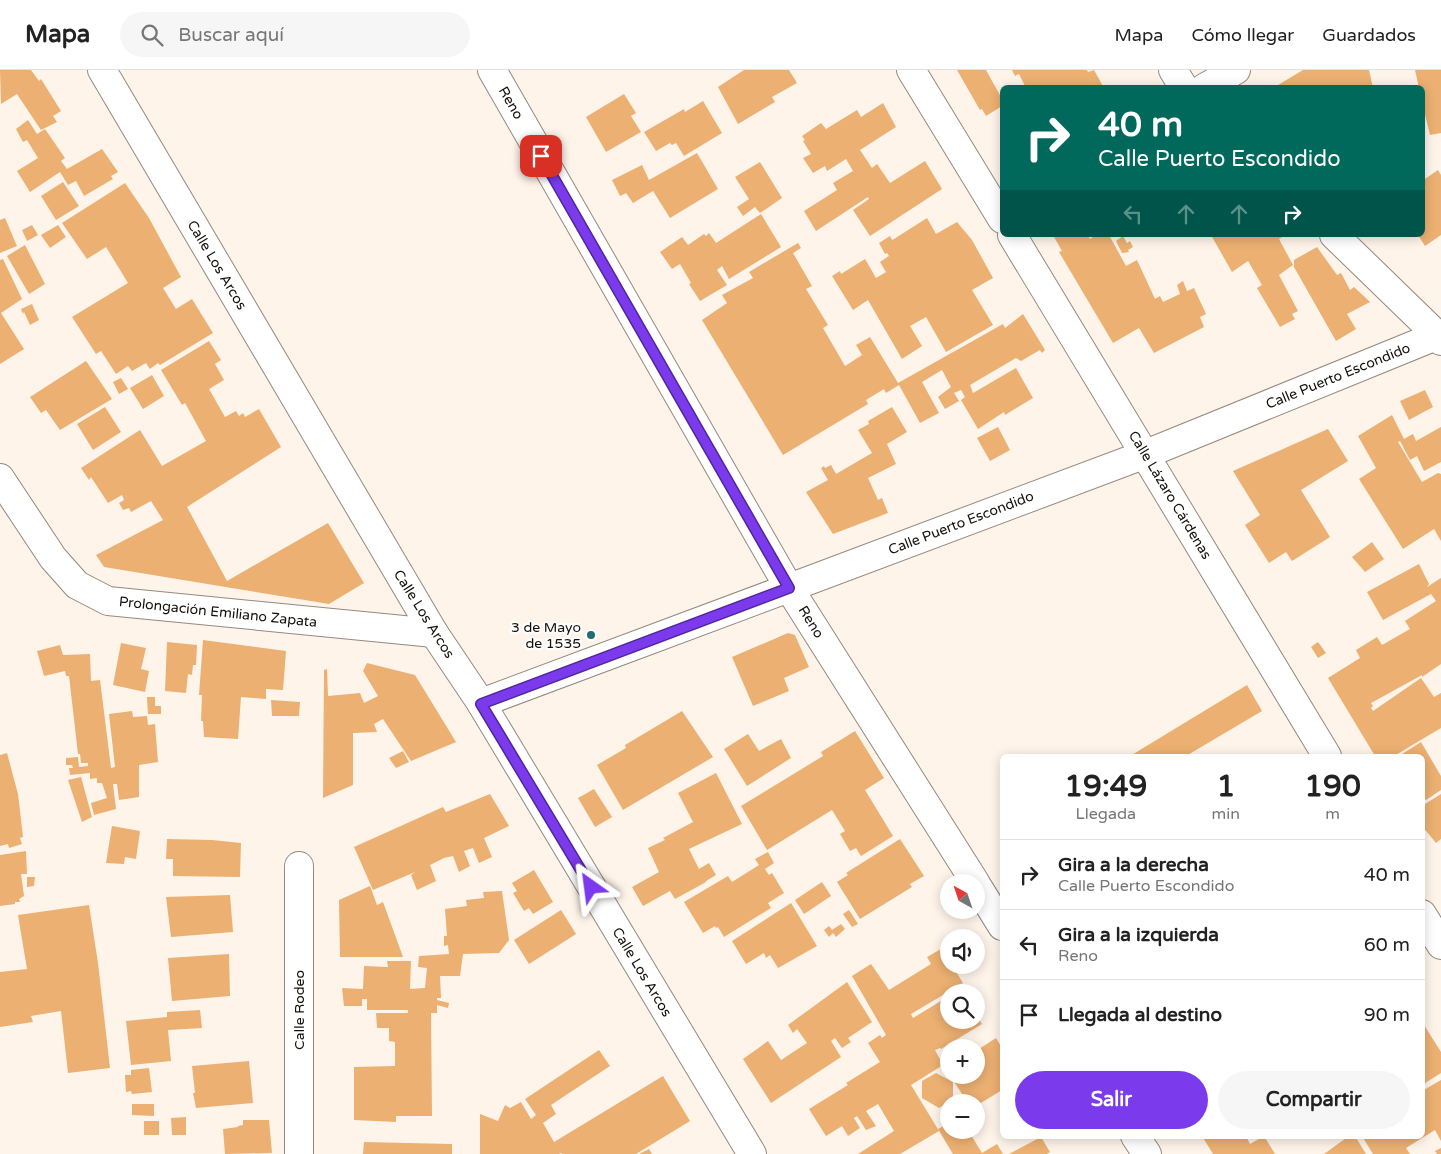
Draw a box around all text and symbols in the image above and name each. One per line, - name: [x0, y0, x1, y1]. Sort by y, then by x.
- search box: [120, 12, 470, 57]
- text: Mapa: [25, 20, 90, 49]
- icon: search: [138, 21, 166, 49]
- text: Buscar aquí: [178, 24, 284, 46]
- text: Mapa: [1114, 24, 1163, 46]
- text: Cómo llegar: [1191, 24, 1294, 46]
- text: Guardados: [1322, 24, 1416, 46]
- street label: Reno: [495, 84, 527, 122]
- text: 40 m: [1098, 104, 1183, 146]
- icon: right: [1015, 105, 1080, 170]
- pin: [520, 135, 562, 177]
- icon: arrive: [527, 142, 555, 170]
- text: Calle Puerto Escondido: [1098, 146, 1341, 172]
- icon: left: [1119, 200, 1147, 228]
- icon: ahead: [1172, 200, 1200, 228]
- icon: ahead: [1225, 200, 1253, 228]
- icon: right: [1278, 200, 1306, 228]
- street label: Calle Los Arcos: [184, 217, 250, 313]
- street label: Calle Puerto Escondido: [1263, 339, 1413, 413]
- street label: Calle Lázaro Cárdenas: [1125, 428, 1215, 563]
- street label: Calle Puerto Escondido: [886, 487, 1036, 559]
- street label: Calle Los Arcos: [390, 567, 458, 662]
- street label: Prolongación Emiliano Zapata: [118, 593, 318, 631]
- street label: Reno: [795, 603, 827, 641]
- place label: 3 de Mayo de 1535: [511, 619, 581, 652]
- marker: 3 de Mayo de 1535: [585, 629, 597, 641]
- text: 19:49: [1064, 768, 1147, 805]
- text: 1: [1216, 768, 1235, 805]
- text: 190: [1304, 768, 1361, 805]
- text: Llegada: [1076, 804, 1136, 824]
- text: min: [1212, 804, 1240, 824]
- text: m: [1325, 804, 1340, 824]
- text: Gira a la derecha: [1058, 854, 1209, 876]
- position arrow: [564, 860, 616, 912]
- icon: right: [1015, 861, 1043, 889]
- text: 40 m: [1364, 864, 1410, 886]
- north arrow: [940, 874, 985, 919]
- map controls: [940, 874, 985, 1139]
- text: Calle Puerto Escondido: [1058, 876, 1234, 896]
- street label: Calle Los Arcos: [609, 924, 675, 1020]
- text: Gira a la izquierda: [1058, 924, 1219, 946]
- button: sound: [940, 929, 985, 974]
- icon: left: [1015, 931, 1043, 959]
- text: 60 m: [1364, 934, 1410, 956]
- text: Reno: [1058, 946, 1098, 966]
- street label: Calle Rodeo: [291, 970, 308, 1050]
- button: search: [940, 984, 985, 1029]
- icon: arrive: [1015, 1001, 1043, 1029]
- text: Llegada al destino: [1058, 1004, 1222, 1026]
- text: 90 m: [1364, 1004, 1410, 1026]
- button: +: [940, 1039, 985, 1084]
- button: Salir: [1015, 1071, 1208, 1129]
- button: Compartir: [1218, 1071, 1410, 1129]
- button: −: [940, 1094, 985, 1139]

